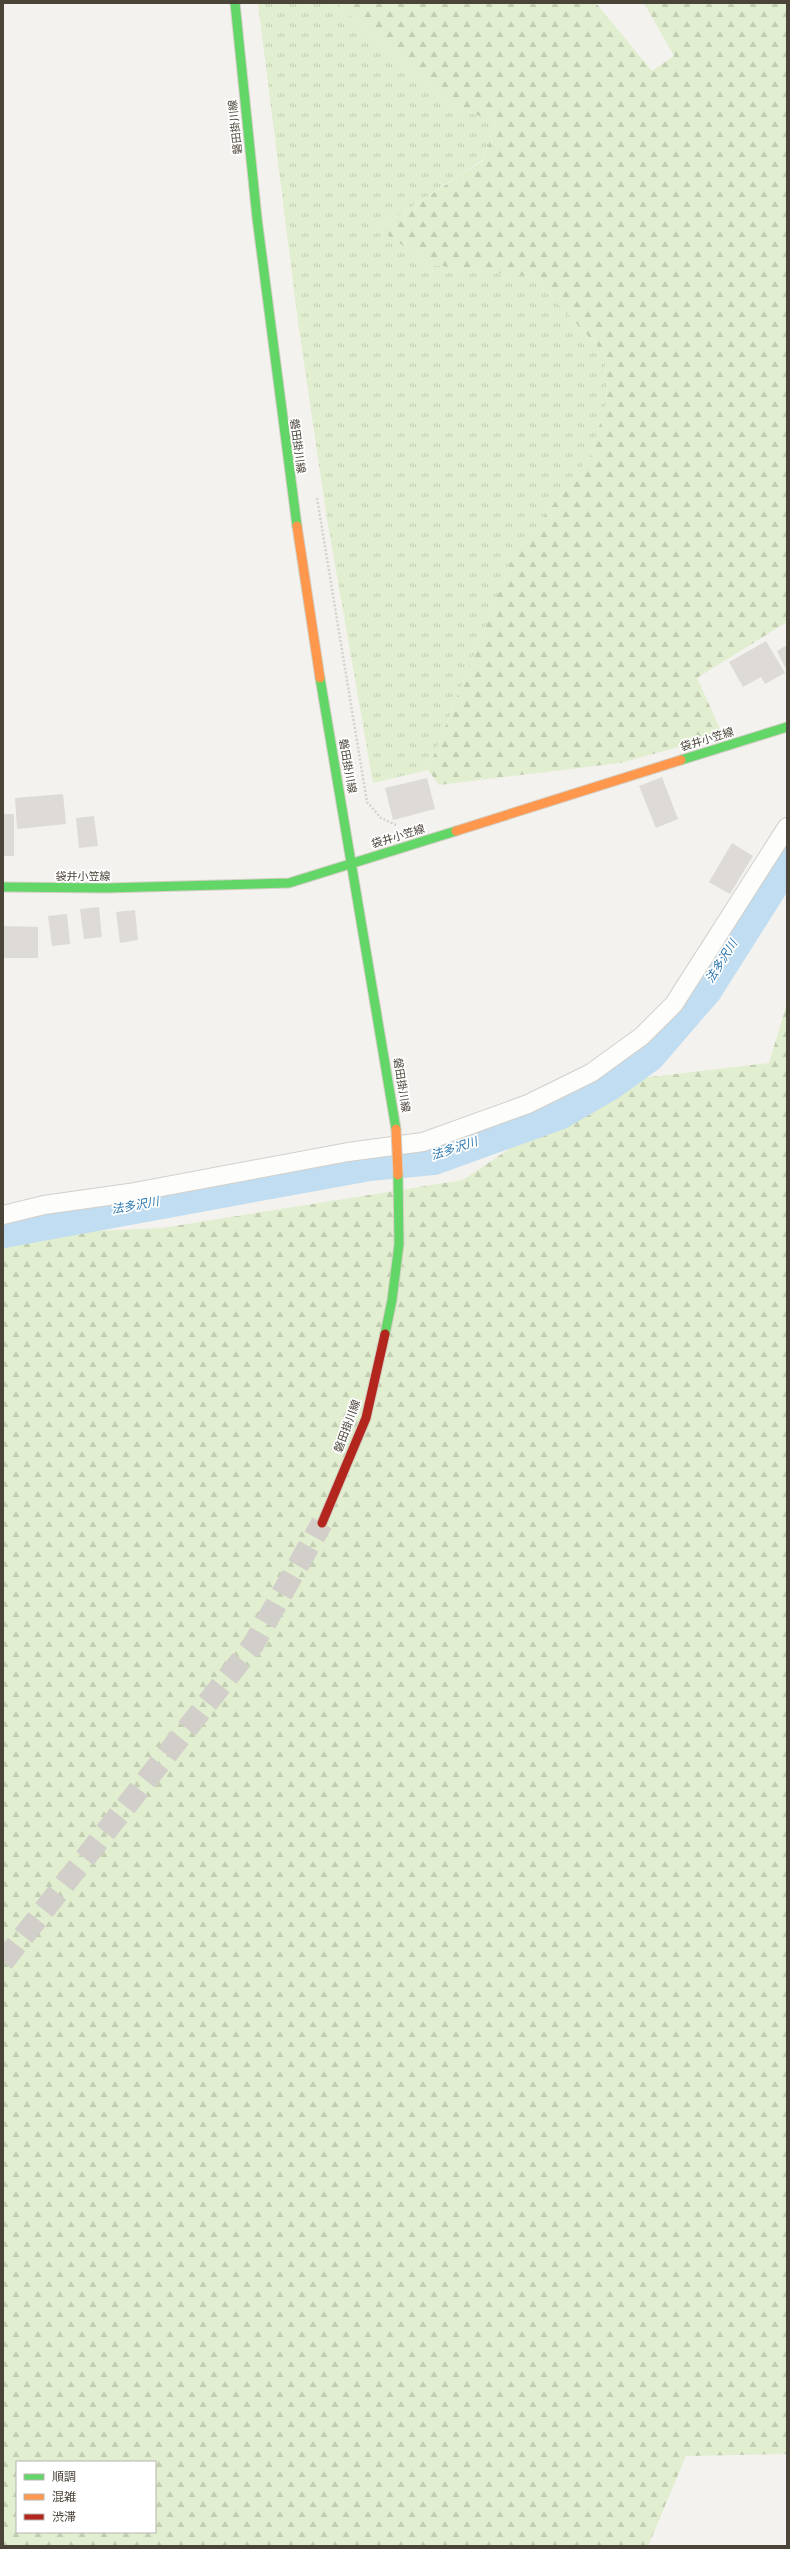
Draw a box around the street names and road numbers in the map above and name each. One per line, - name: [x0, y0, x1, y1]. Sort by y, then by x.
- street label: 磐田掛川線: [225, 99, 245, 155]
- street label: 磐田掛川線: [287, 418, 309, 474]
- street label: 袋井小笠線: [679, 724, 735, 754]
- street label: 磐田掛川線: [336, 738, 360, 794]
- street label: 袋井小笠線: [370, 821, 426, 851]
- street label: 袋井小笠線: [56, 869, 111, 883]
- street label: 磐田掛川線: [391, 1057, 413, 1113]
- street label: 磐田掛川線: [331, 1398, 363, 1454]

